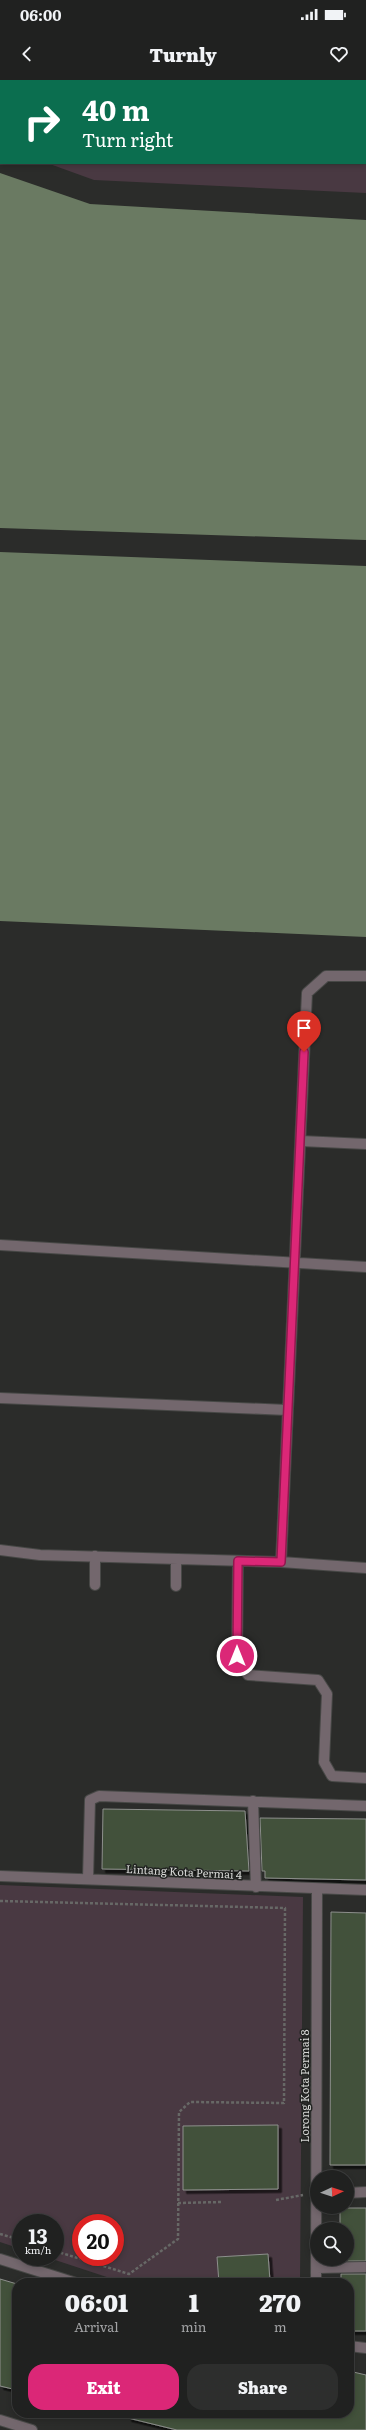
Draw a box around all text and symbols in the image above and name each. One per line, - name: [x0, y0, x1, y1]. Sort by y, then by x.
- text: 06:00: [20, 3, 61, 26]
- text: Turnly: [149, 41, 217, 68]
- icon: back: [16, 43, 38, 65]
- icon: heart: [328, 43, 350, 65]
- text: 40 m: [82, 88, 150, 130]
- icon: right: [16, 96, 68, 148]
- text: Turn right: [82, 126, 173, 153]
- pin: [287, 1011, 321, 1052]
- icon: arrive: [293, 1017, 315, 1039]
- position arrow: [216, 1635, 258, 1677]
- street label: Lintang Kota Permai 4: [126, 1860, 242, 1882]
- street label: Lorong Kota Permai 8: [296, 2029, 312, 2143]
- north arrow: [310, 2170, 354, 2214]
- map controls: [310, 2170, 354, 2266]
- speed limit sign: 20: [72, 2214, 124, 2266]
- text: 13: [28, 2220, 48, 2250]
- button: search: [310, 2222, 354, 2266]
- text: km/h: [25, 2242, 51, 2257]
- text: 06:01: [65, 2284, 128, 2319]
- text: 1: [189, 2284, 199, 2319]
- text: 270: [259, 2284, 301, 2319]
- text: Arrival: [74, 2317, 119, 2336]
- text: min: [181, 2317, 206, 2336]
- text: m: [274, 2317, 287, 2336]
- button: Exit: [28, 2364, 179, 2410]
- button: Share: [187, 2364, 338, 2410]

